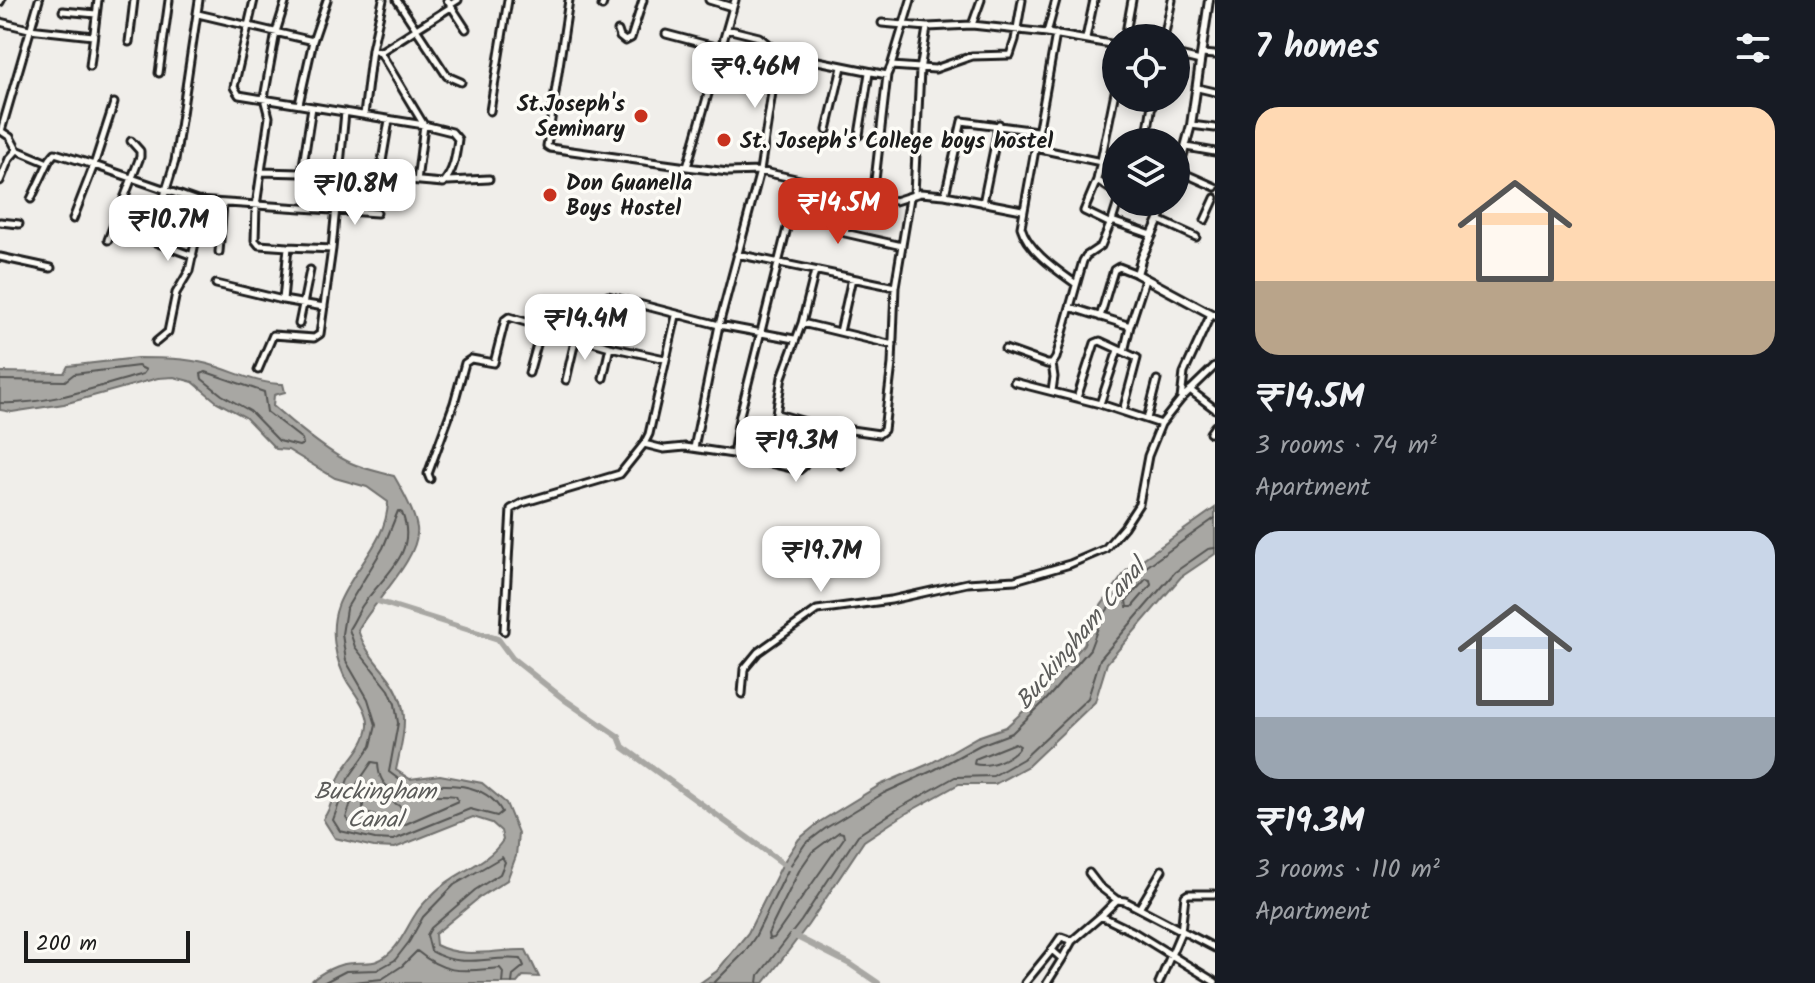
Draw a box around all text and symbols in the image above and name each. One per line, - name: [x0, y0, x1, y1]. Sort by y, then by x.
- text: 7 homes: [1255, 21, 1379, 75]
- map controls: [1102, 24, 1190, 216]
- button: locate: [1102, 24, 1190, 112]
- icon: filters: [1731, 26, 1775, 70]
- pin: ₹9.46M: [690, 42, 820, 110]
- text: ₹9.46M: [710, 47, 800, 89]
- place label: St.Joseph's Seminary: [517, 88, 626, 148]
- marker: St.Joseph's Seminary: [632, 107, 650, 125]
- place label: St. Joseph's College boys hostel: [740, 125, 1053, 160]
- button: layers: [1102, 128, 1190, 216]
- marker: St. Joseph's College boys hostel: [715, 131, 733, 149]
- pin: ₹10.8M: [290, 159, 420, 227]
- icon: home: [1443, 159, 1587, 303]
- text: ₹10.8M: [313, 164, 397, 206]
- place label: Don Guanella Boys Hostel: [566, 167, 692, 227]
- pin: ₹14.5M: [773, 178, 903, 246]
- text: ₹14.5M: [796, 183, 880, 225]
- marker: Don Guanella Boys Hostel: [541, 186, 559, 204]
- pin: ₹10.7M: [103, 195, 233, 263]
- text: ₹10.7M: [127, 200, 209, 242]
- pin: ₹14.4M: [520, 294, 650, 362]
- text: ₹14.4M: [543, 299, 627, 341]
- text: ₹14.5M: [1255, 371, 1364, 425]
- pin: ₹19.3M: [731, 416, 861, 484]
- text: ₹19.3M: [754, 421, 838, 463]
- text: 3 rooms · 74 m²: [1255, 425, 1437, 467]
- text: Apartment: [1255, 467, 1370, 509]
- pin: ₹19.7M: [756, 526, 886, 594]
- text: ₹19.7M: [780, 531, 862, 573]
- water label: Buckingham Canal: [1006, 548, 1159, 719]
- icon: home: [1443, 583, 1587, 727]
- water label: Buckingham Canal: [314, 773, 438, 840]
- text: ₹19.3M: [1255, 795, 1364, 849]
- text: 3 rooms · 110 m²: [1255, 849, 1440, 891]
- text: Apartment: [1255, 891, 1370, 933]
- scale bar: [24, 927, 190, 963]
- text: 200 m: [36, 927, 97, 962]

